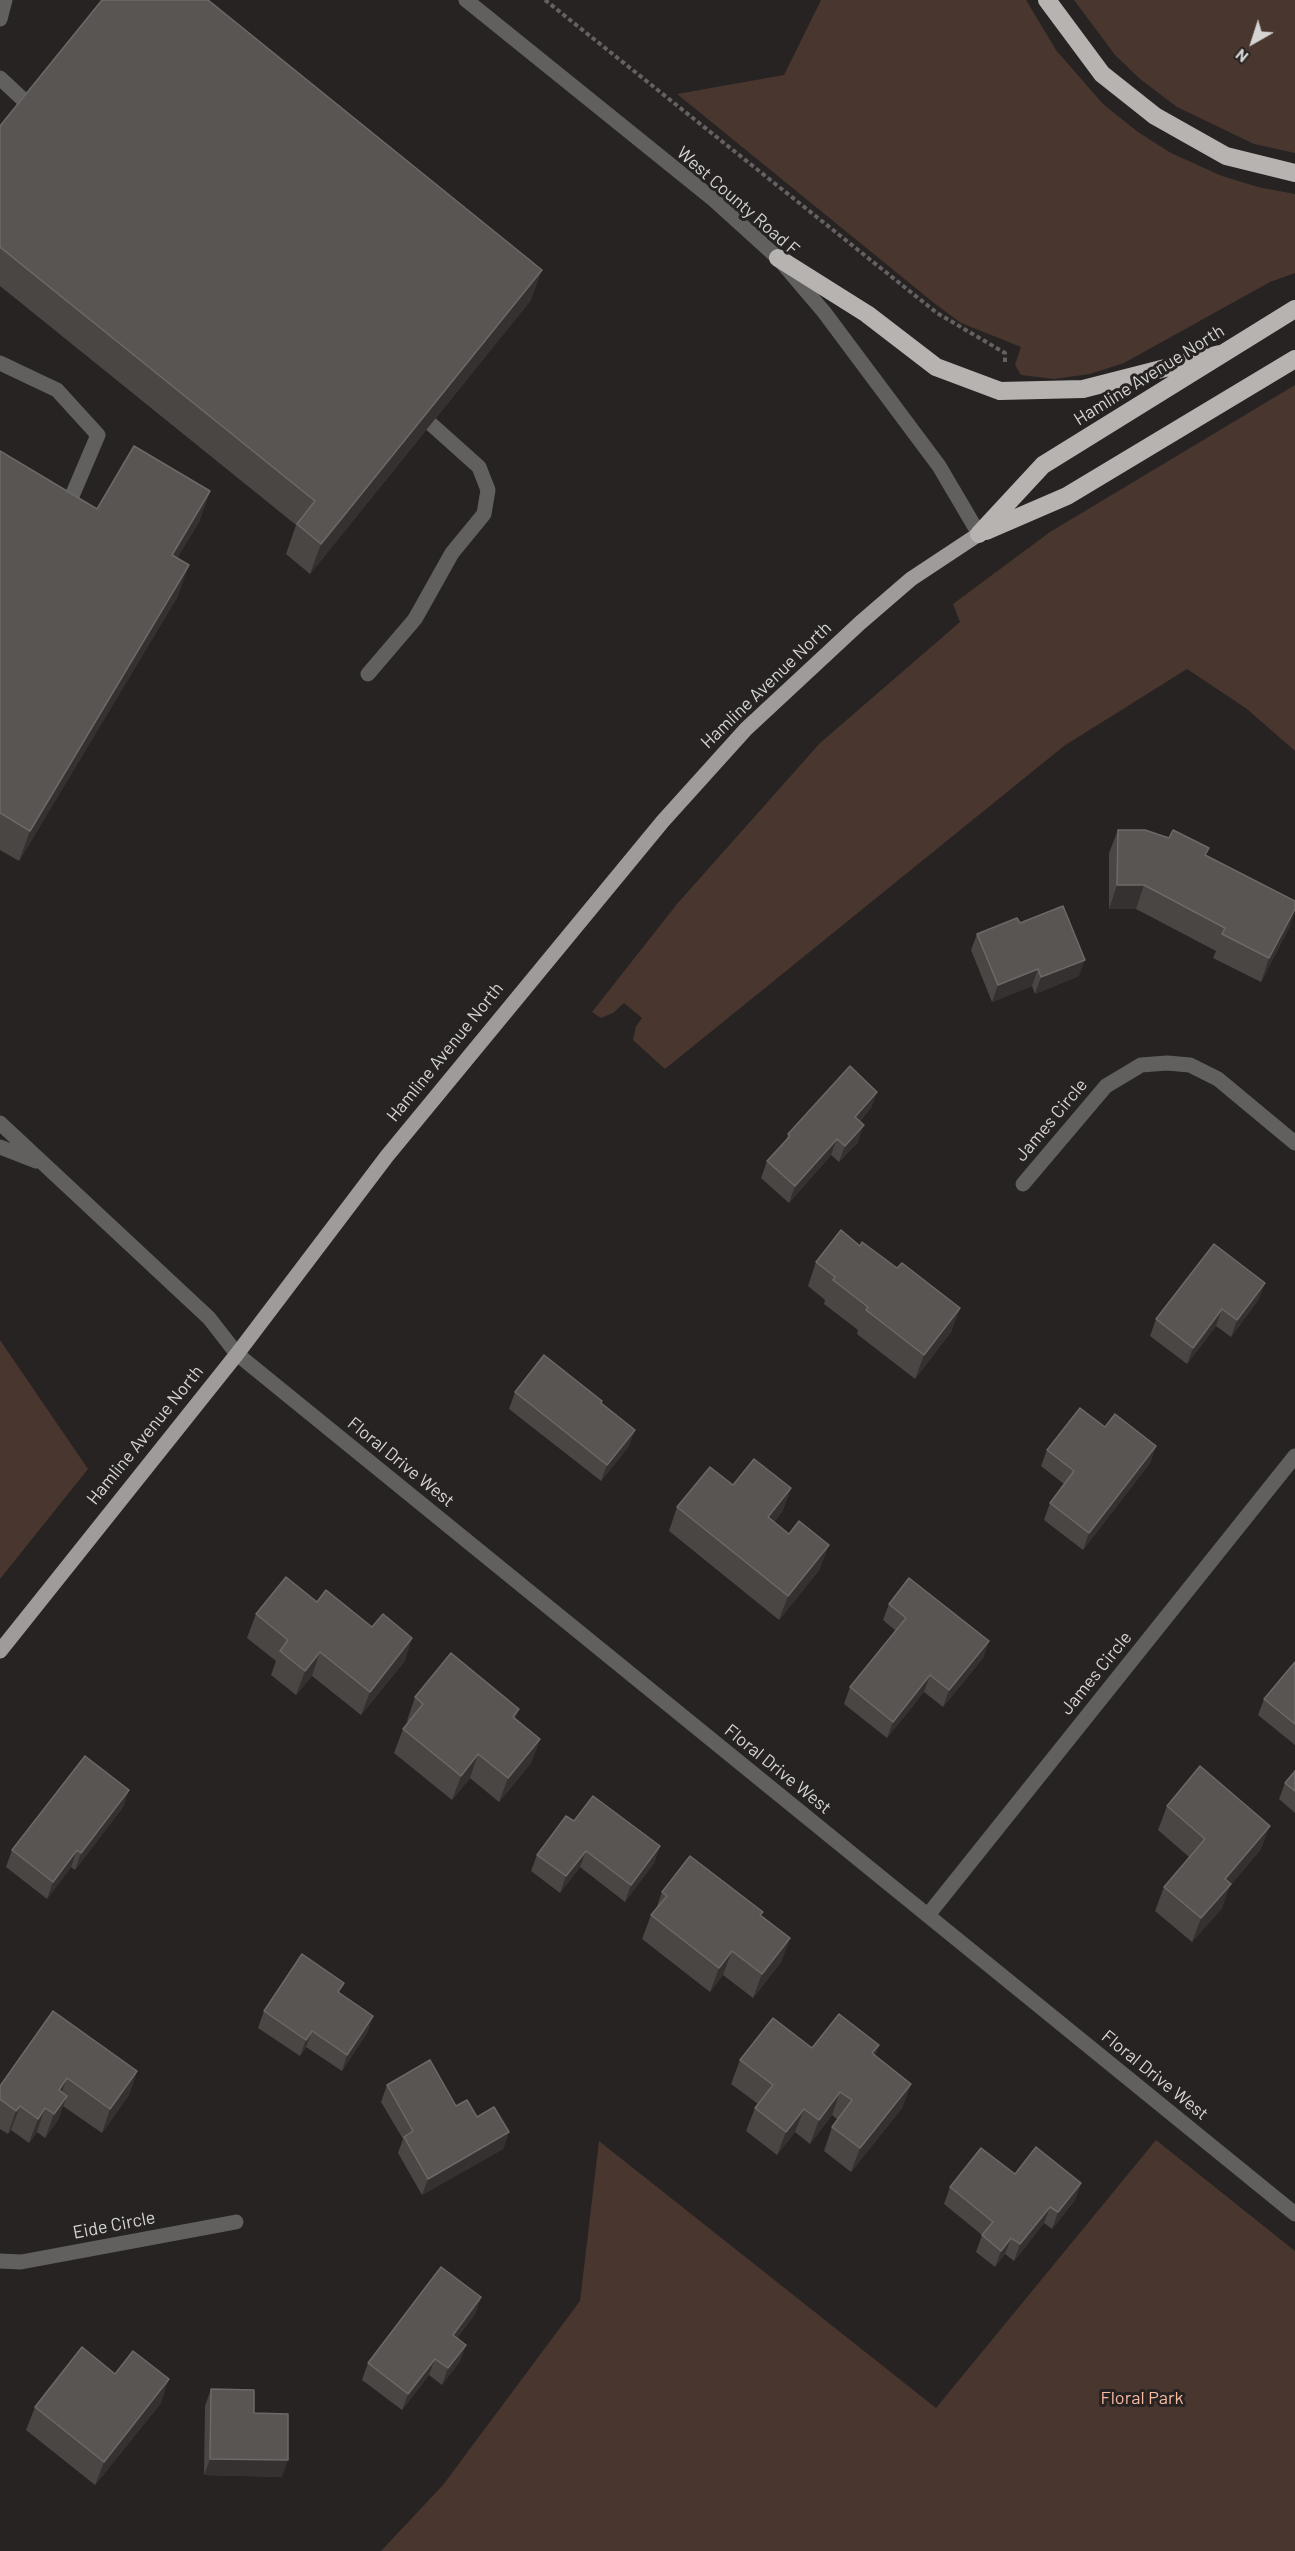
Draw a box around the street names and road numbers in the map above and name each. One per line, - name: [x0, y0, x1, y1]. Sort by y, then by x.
- street label: West County Road F: [672, 142, 804, 260]
- street label: Hamline Avenue North: [1070, 320, 1228, 430]
- street label: Hamline Avenue North: [696, 617, 836, 753]
- street label: Hamline Avenue North: [382, 978, 508, 1126]
- street label: James Circle: [1010, 1074, 1092, 1166]
- street label: Hamline Avenue North: [82, 1361, 208, 1509]
- street label: Floral Drive West: [343, 1412, 459, 1512]
- street label: James Circle: [1056, 1627, 1136, 1719]
- street label: Floral Drive West: [720, 1719, 836, 1819]
- street label: Floral Drive West: [1097, 2025, 1213, 2125]
- street label: Eide Circle: [71, 2206, 157, 2244]

